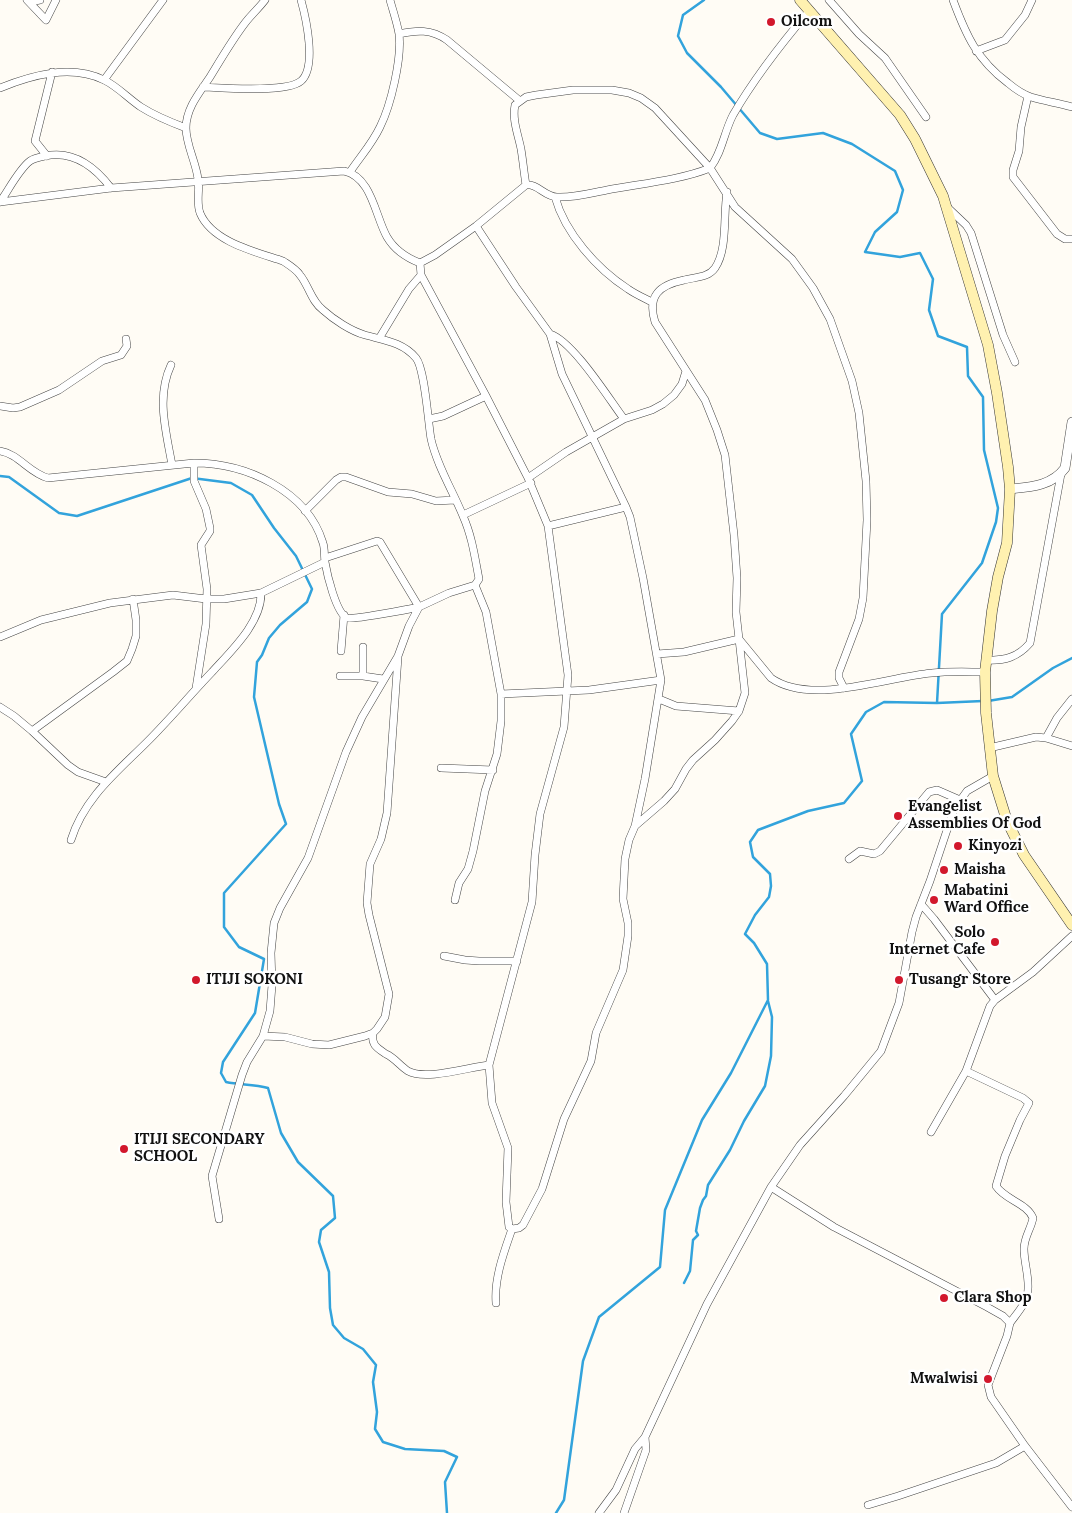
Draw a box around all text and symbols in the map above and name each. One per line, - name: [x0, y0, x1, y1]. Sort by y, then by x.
- place label: Oilcom: [781, 13, 832, 31]
- marker: Oilcom: [765, 16, 777, 28]
- place label: Evangelist Assemblies Of God: [908, 798, 1042, 833]
- marker: Evangelist Assemblies Of God: [892, 810, 904, 822]
- place label: Kinyozi: [968, 837, 1022, 855]
- marker: Kinyozi: [952, 840, 964, 852]
- place label: Maisha: [954, 861, 1006, 879]
- marker: Maisha: [938, 864, 950, 876]
- place label: Mabatini Ward Office: [944, 882, 1029, 917]
- marker: Mabatini Ward Office: [928, 894, 940, 906]
- place label: Solo Internet Cafe: [889, 924, 985, 959]
- marker: Solo Internet Cafe: [989, 936, 1001, 948]
- place label: ITIJI SOKONI: [206, 971, 303, 989]
- place label: Tusangr Store: [909, 971, 1011, 989]
- marker: ITIJI SOKONI: [190, 974, 202, 986]
- marker: Tusangr Store: [893, 974, 905, 986]
- place label: ITIJI SECONDARY SCHOOL: [134, 1131, 264, 1166]
- marker: ITIJI SECONDARY SCHOOL: [118, 1143, 130, 1155]
- place label: Clara Shop: [954, 1289, 1032, 1307]
- marker: Clara Shop: [938, 1292, 950, 1304]
- place label: Mwalwisi: [910, 1370, 978, 1388]
- marker: Mwalwisi: [982, 1373, 994, 1385]

